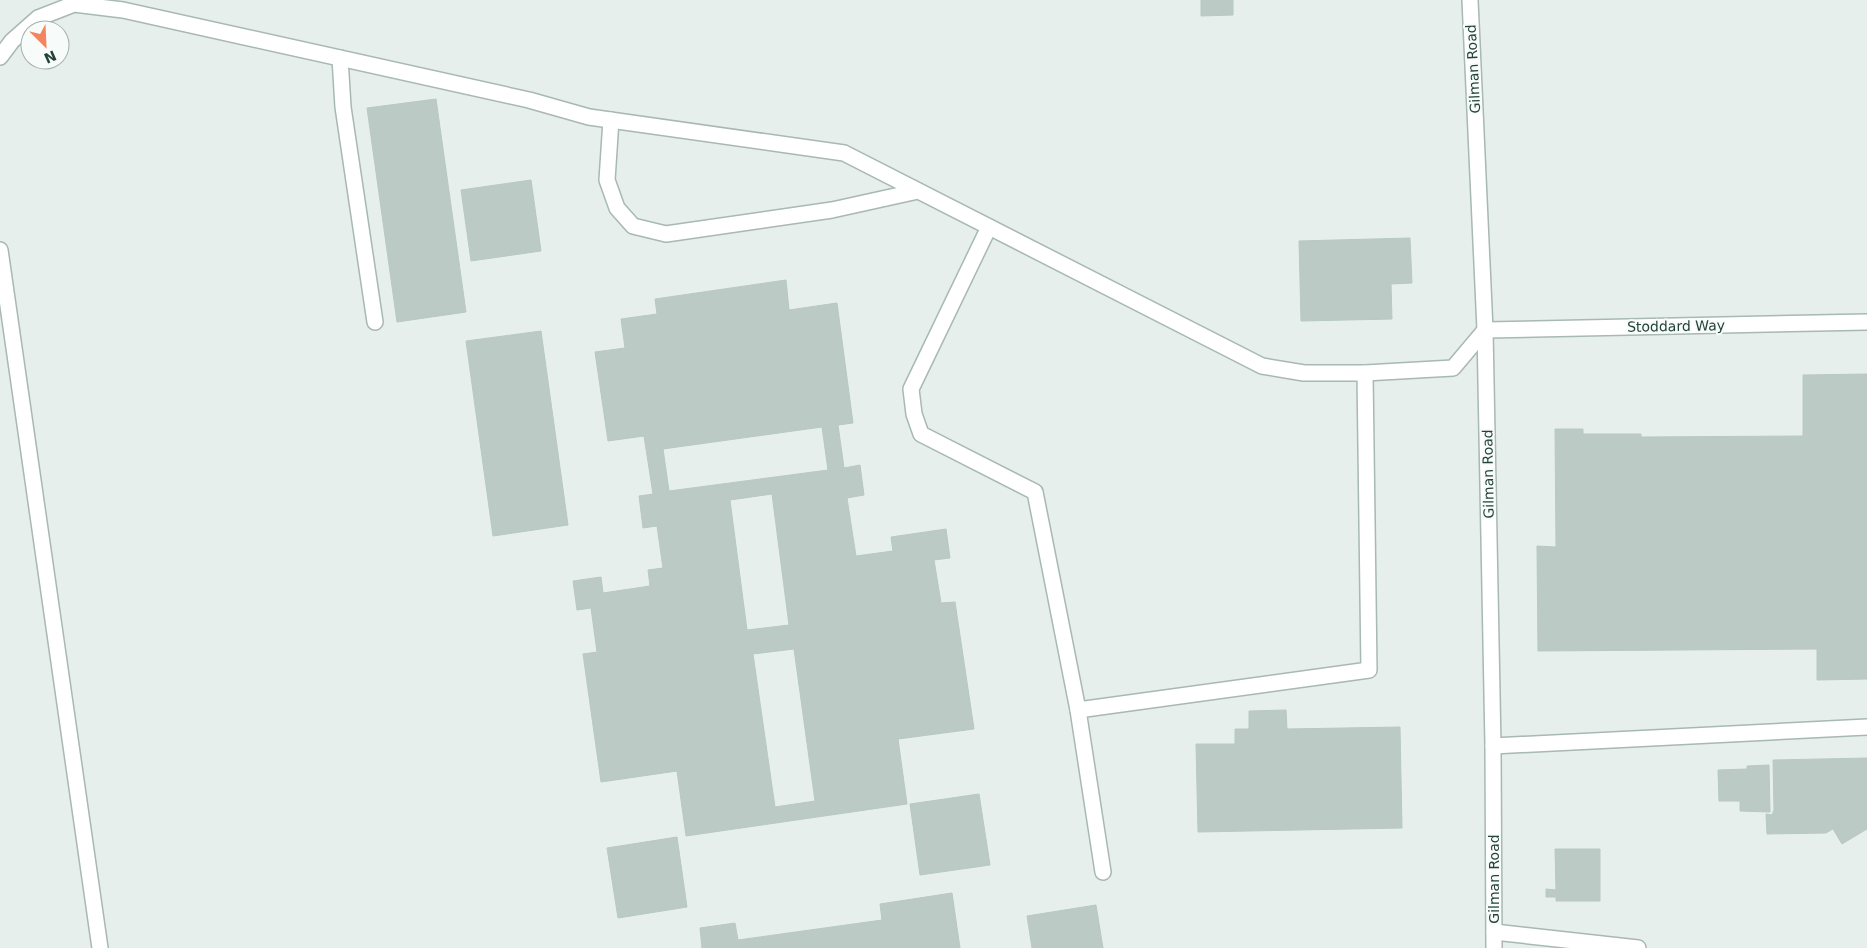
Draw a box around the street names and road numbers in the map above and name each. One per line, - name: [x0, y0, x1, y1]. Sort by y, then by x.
- street label: Gilman Road: [1463, 24, 1483, 114]
- street label: Stoddard Way: [1627, 317, 1725, 335]
- street label: Gilman Road: [1479, 429, 1497, 519]
- street label: Gilman Road: [1486, 834, 1502, 924]

